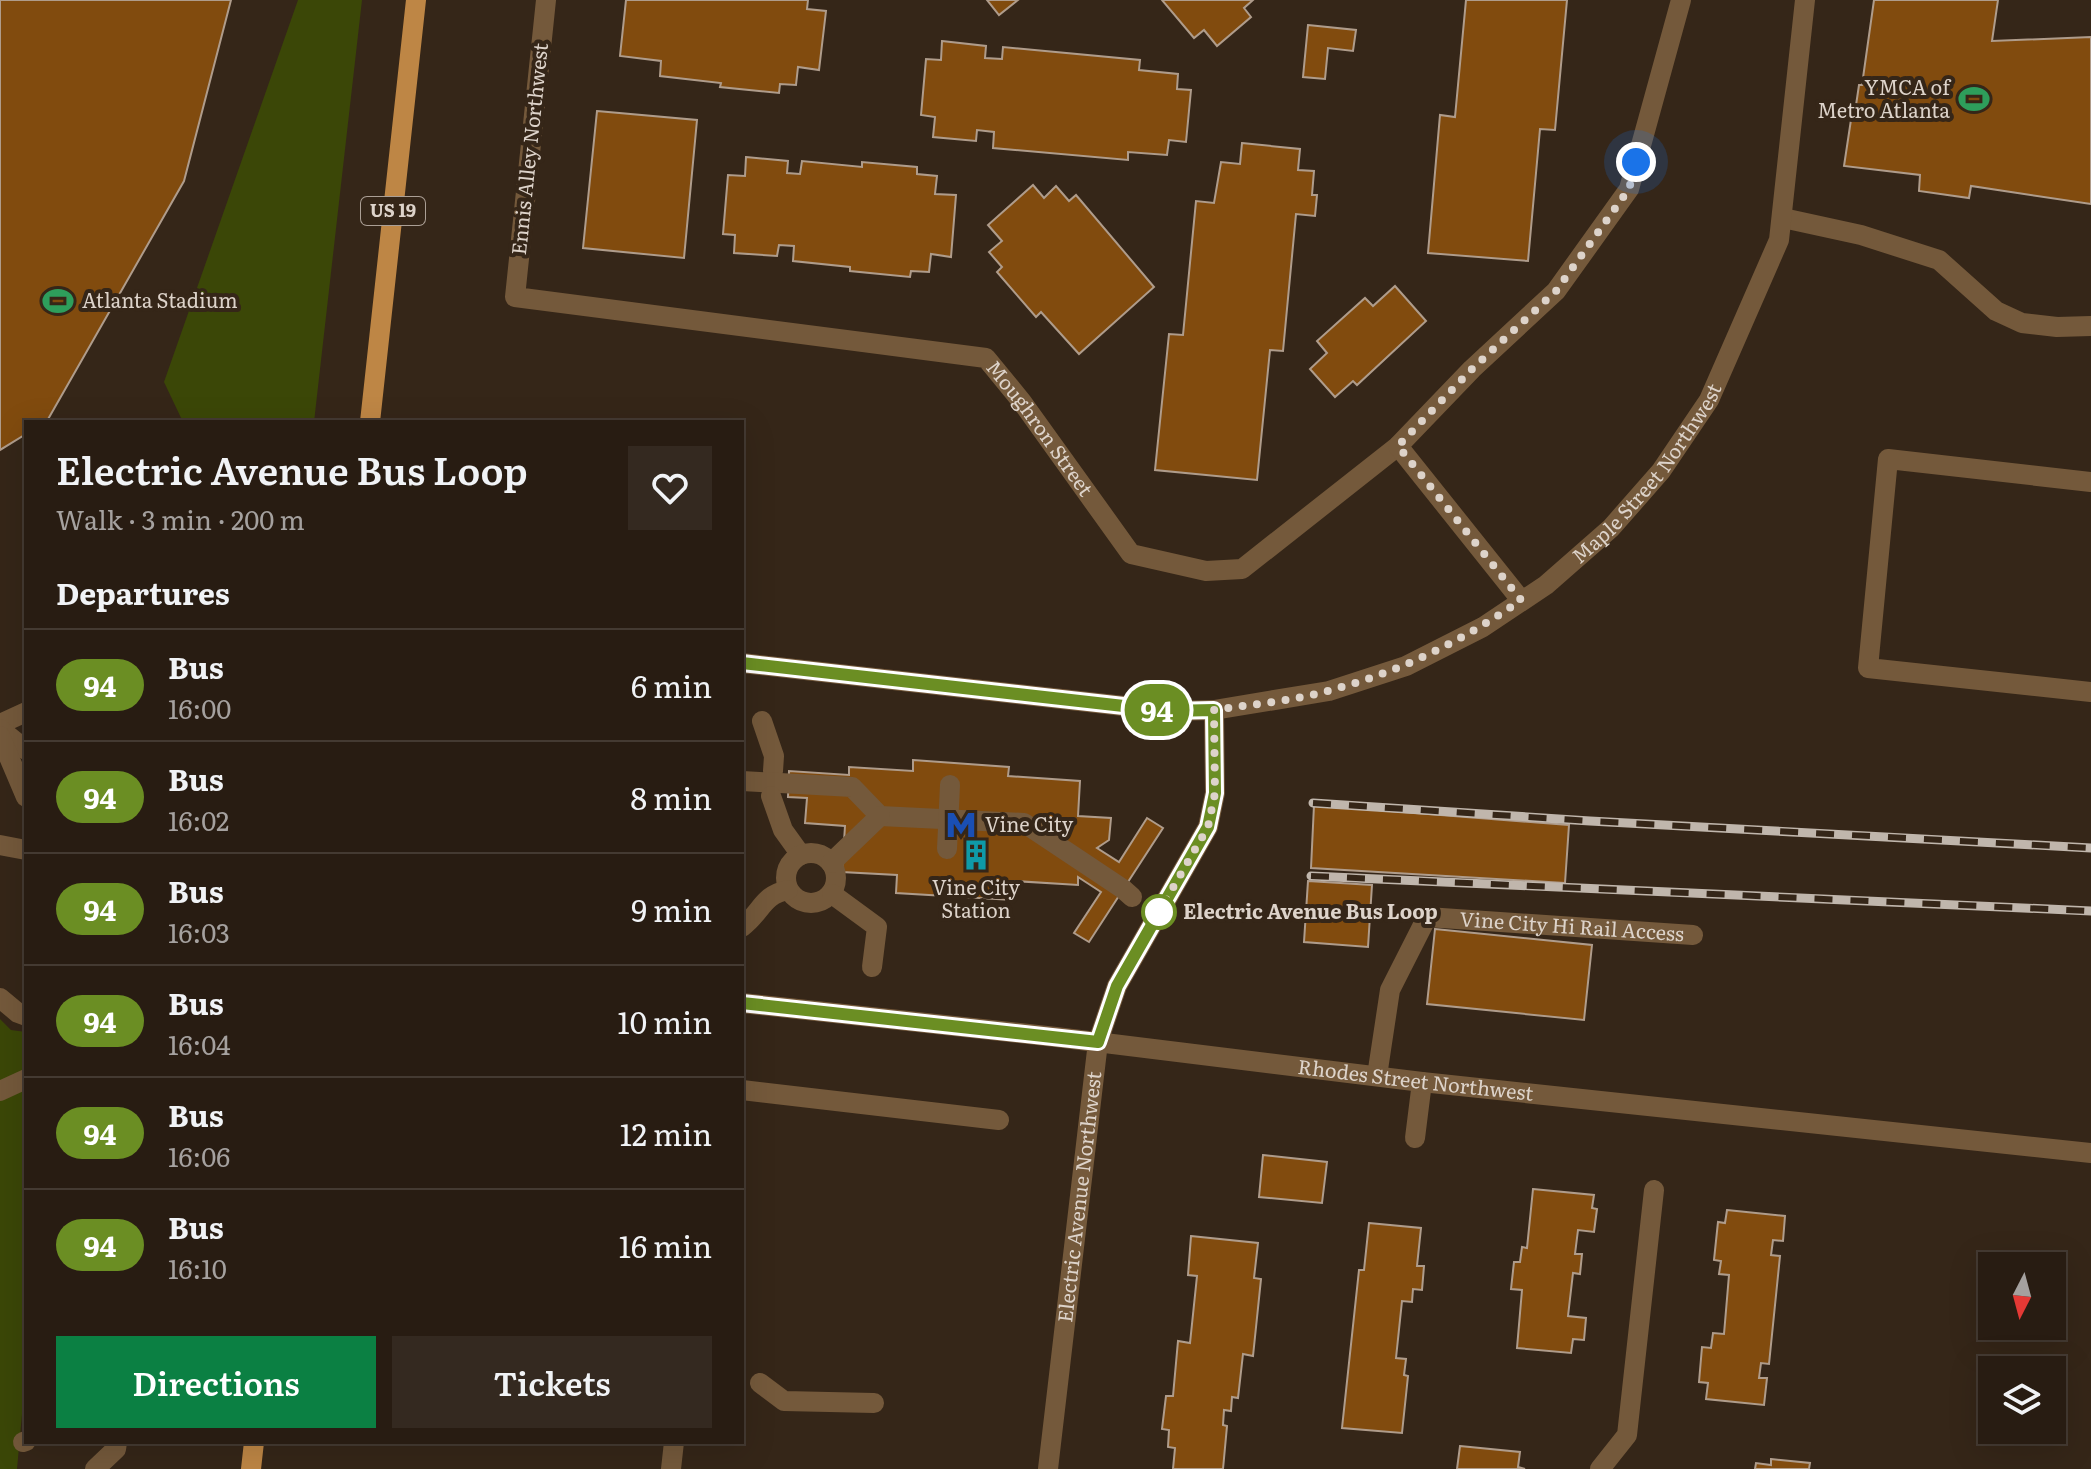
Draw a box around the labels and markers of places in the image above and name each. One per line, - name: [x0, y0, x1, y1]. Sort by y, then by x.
- place label: YMCA of Metro Atlanta: [1817, 71, 1952, 124]
- sports icon: YMCA of Metro Atlanta: [1957, 82, 1991, 116]
- sports icon: Atlanta Stadium: [41, 284, 75, 318]
- place label: Atlanta Stadium: [82, 284, 238, 314]
- metro station icon: Vine City: [944, 808, 978, 842]
- place label: Vine City: [985, 808, 1074, 838]
- building icon: Vine City Station: [959, 838, 993, 872]
- place label: Vine City Station: [932, 871, 1021, 924]
- marker: Electric Avenue Bus Loop: [1142, 895, 1176, 929]
- place label: Electric Avenue Bus Loop: [1183, 895, 1438, 925]

